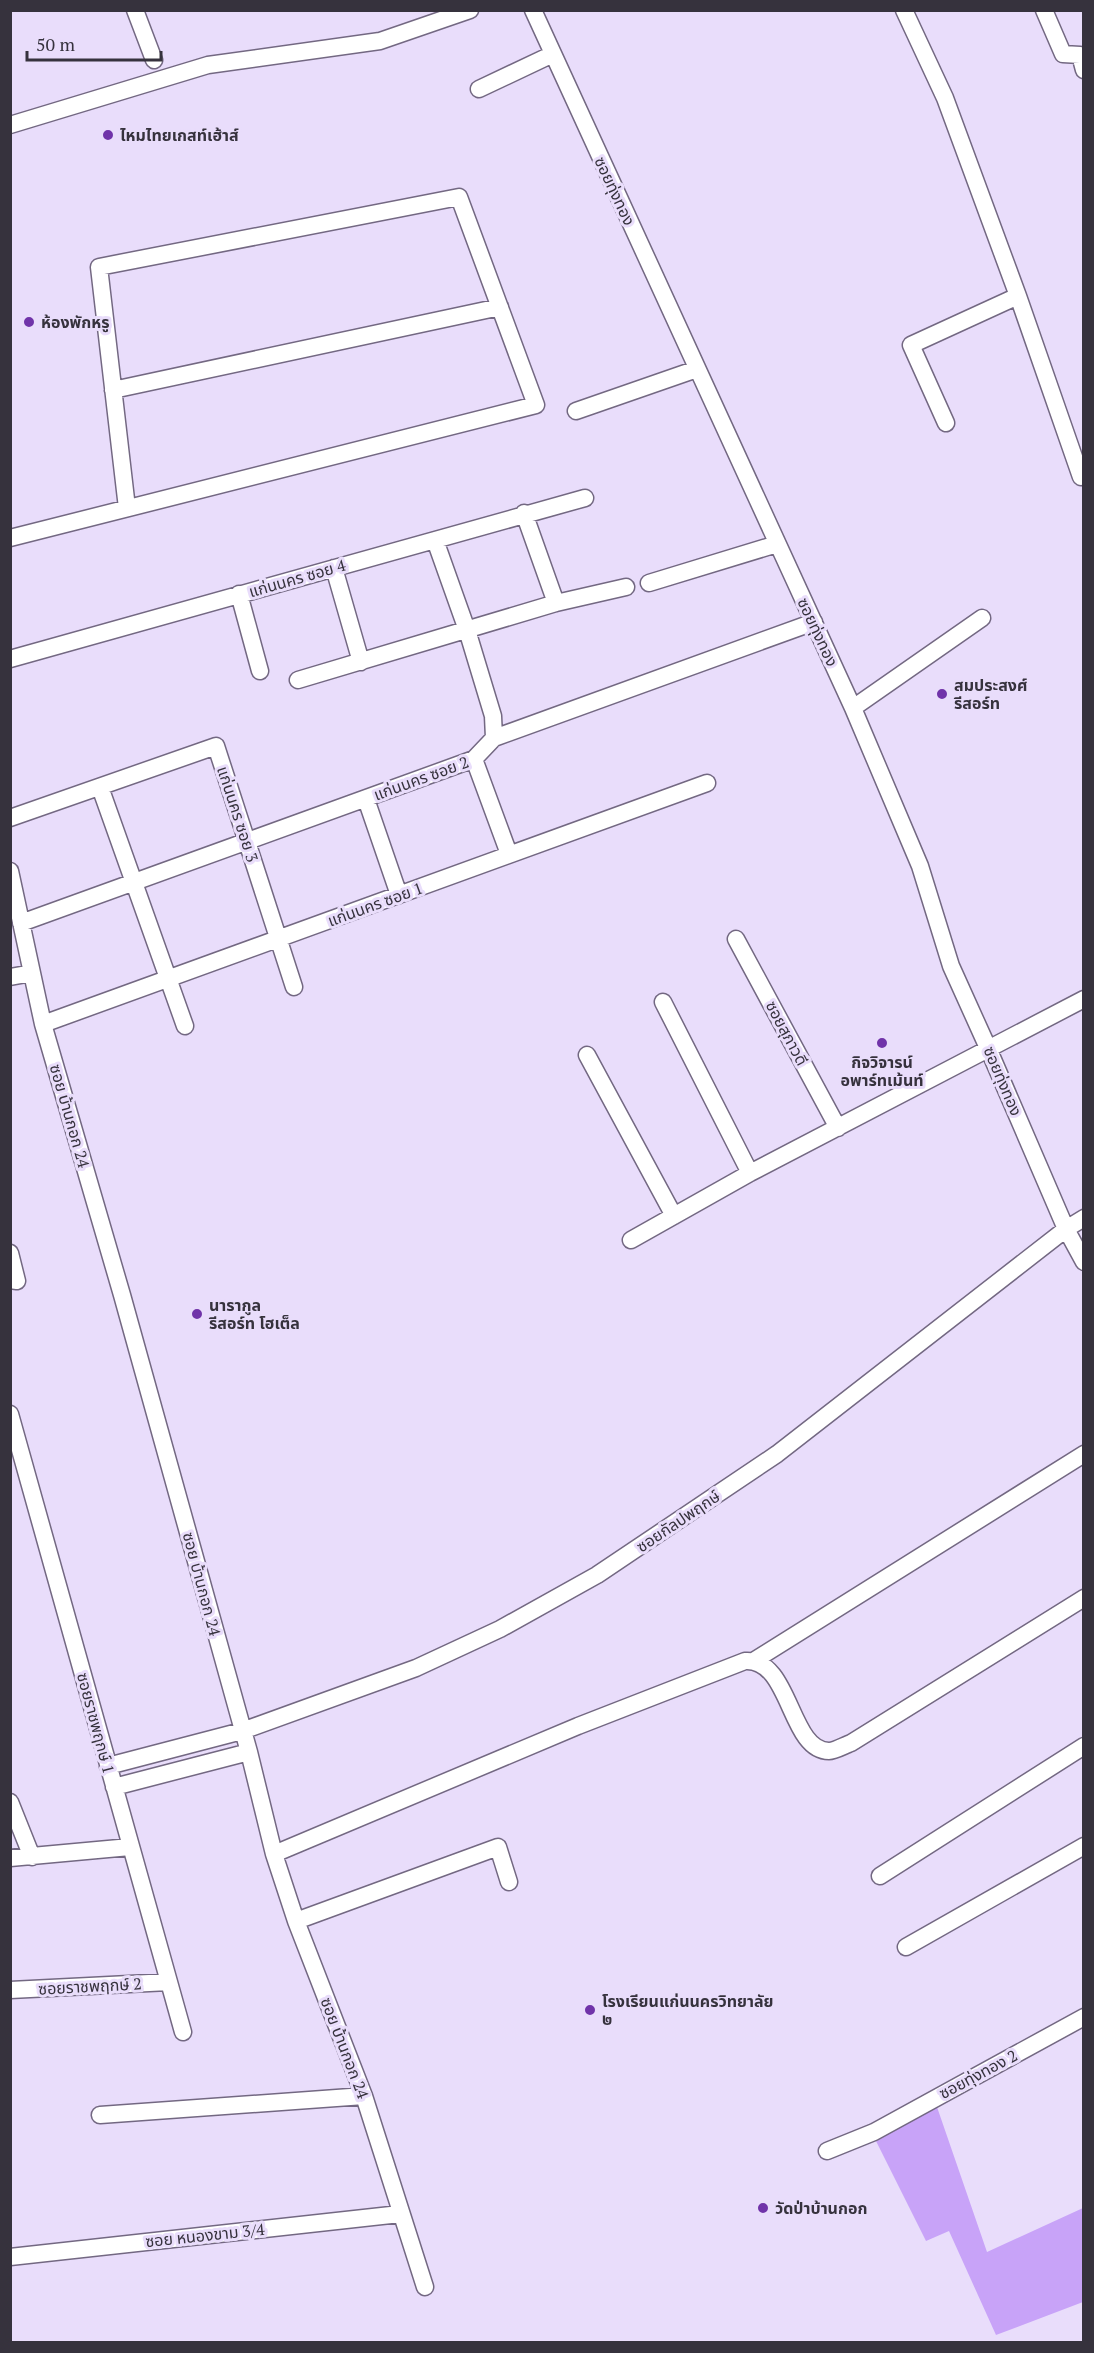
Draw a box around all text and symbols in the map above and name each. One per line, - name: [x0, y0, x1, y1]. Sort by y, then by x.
- scale bar: [27, 24, 160, 62]
- text: 50 m: [36, 32, 76, 56]
- place label: ไหมไทยเกสท์เฮ้าส์: [120, 124, 239, 146]
- marker: ไหมไทยเกสท์เฮ้าส์: [101, 128, 115, 142]
- street label: ซอยทุ่งทอง: [590, 153, 640, 229]
- place label: ห้องพักหรู: [41, 311, 109, 333]
- marker: ห้องพักหรู: [22, 315, 36, 329]
- street label: แก่นนคร ซอย 4: [246, 554, 348, 602]
- street label: ซอยทุ่งทอง: [793, 594, 843, 670]
- place label: สมประสงศ์ รีสอร์ท: [953, 674, 1027, 714]
- marker: สมประสงศ์ รีสอร์ท: [935, 687, 949, 701]
- street label: แก่นนคร ซอย 2: [370, 751, 472, 805]
- street label: แก่นนคร ซอย 3: [212, 763, 264, 865]
- street label: แก่นนคร ซอย 1: [324, 877, 426, 931]
- street label: ซอยสุภาวดี: [761, 997, 813, 1069]
- marker: กิจวิจารน์ อพาร์ทเม้นท์: [875, 1036, 889, 1050]
- street label: ซอยทุ่งทอง: [979, 1043, 1027, 1119]
- place label: กิจวิจารน์ อพาร์ทเม้นท์: [840, 1051, 924, 1091]
- street label: ซอย บ้านกอก 24: [45, 1062, 95, 1171]
- place label: นารากูล รีสอร์ท โฮเต็ล: [208, 1294, 300, 1334]
- marker: นารากูล รีสอร์ท โฮเต็ล: [190, 1307, 204, 1321]
- street label: ซอยกัลปพฤกษ์: [632, 1485, 724, 1557]
- street label: ซอย บ้านกอก 24: [178, 1530, 227, 1639]
- street label: ซอยราชพฤกษ์ 1: [72, 1670, 120, 1776]
- street label: ซอยราชพฤกษ์ 2: [38, 1972, 142, 2000]
- place label: โรงเรียนแก่นนครวิทยาลัย ๒: [602, 1990, 773, 2030]
- street label: ซอย บ้านกอก 24: [316, 1994, 375, 2102]
- marker: โรงเรียนแก่นนครวิทยาลัย ๒: [583, 2003, 597, 2017]
- street label: ซอยทุ่งทอง 2: [935, 2044, 1021, 2104]
- place label: วัดป่าบ้านกอก: [775, 2197, 867, 2219]
- marker: วัดป่าบ้านกอก: [756, 2201, 770, 2215]
- street label: ซอย หนองขาม 3/4: [144, 2218, 266, 2252]

